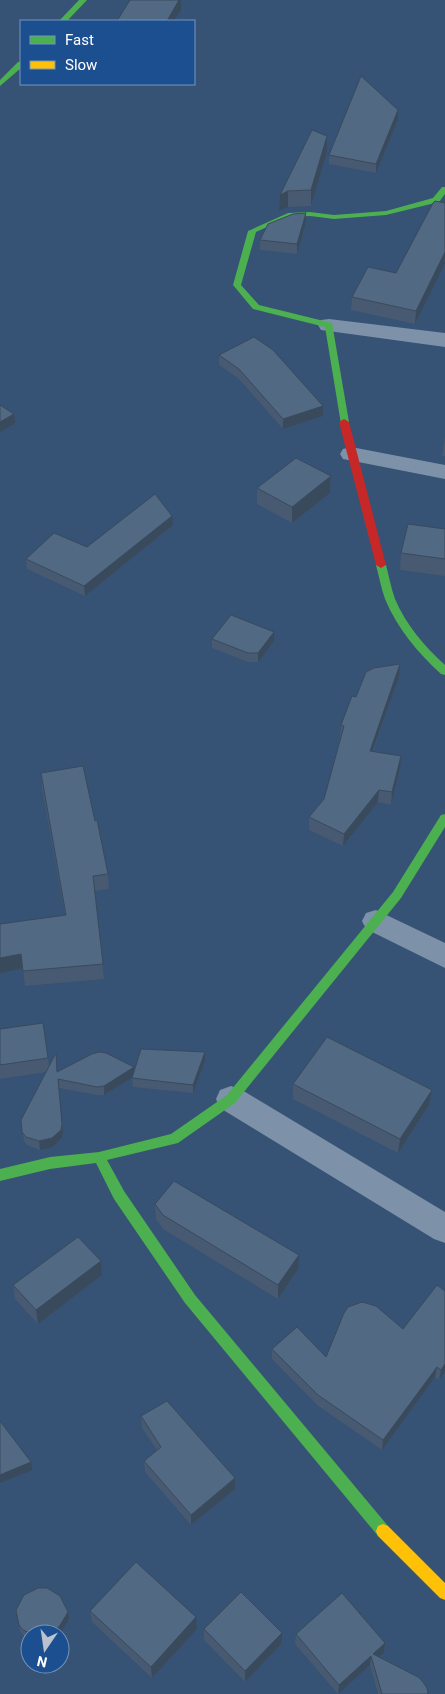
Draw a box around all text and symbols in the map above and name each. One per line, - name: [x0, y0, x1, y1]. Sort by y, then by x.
- legend: [20, 20, 195, 85]
- text: Fast: [65, 31, 94, 49]
- text: Slow: [65, 56, 97, 74]
- north arrow: [20, 1624, 70, 1674]
- text: N: [35, 1653, 49, 1671]

